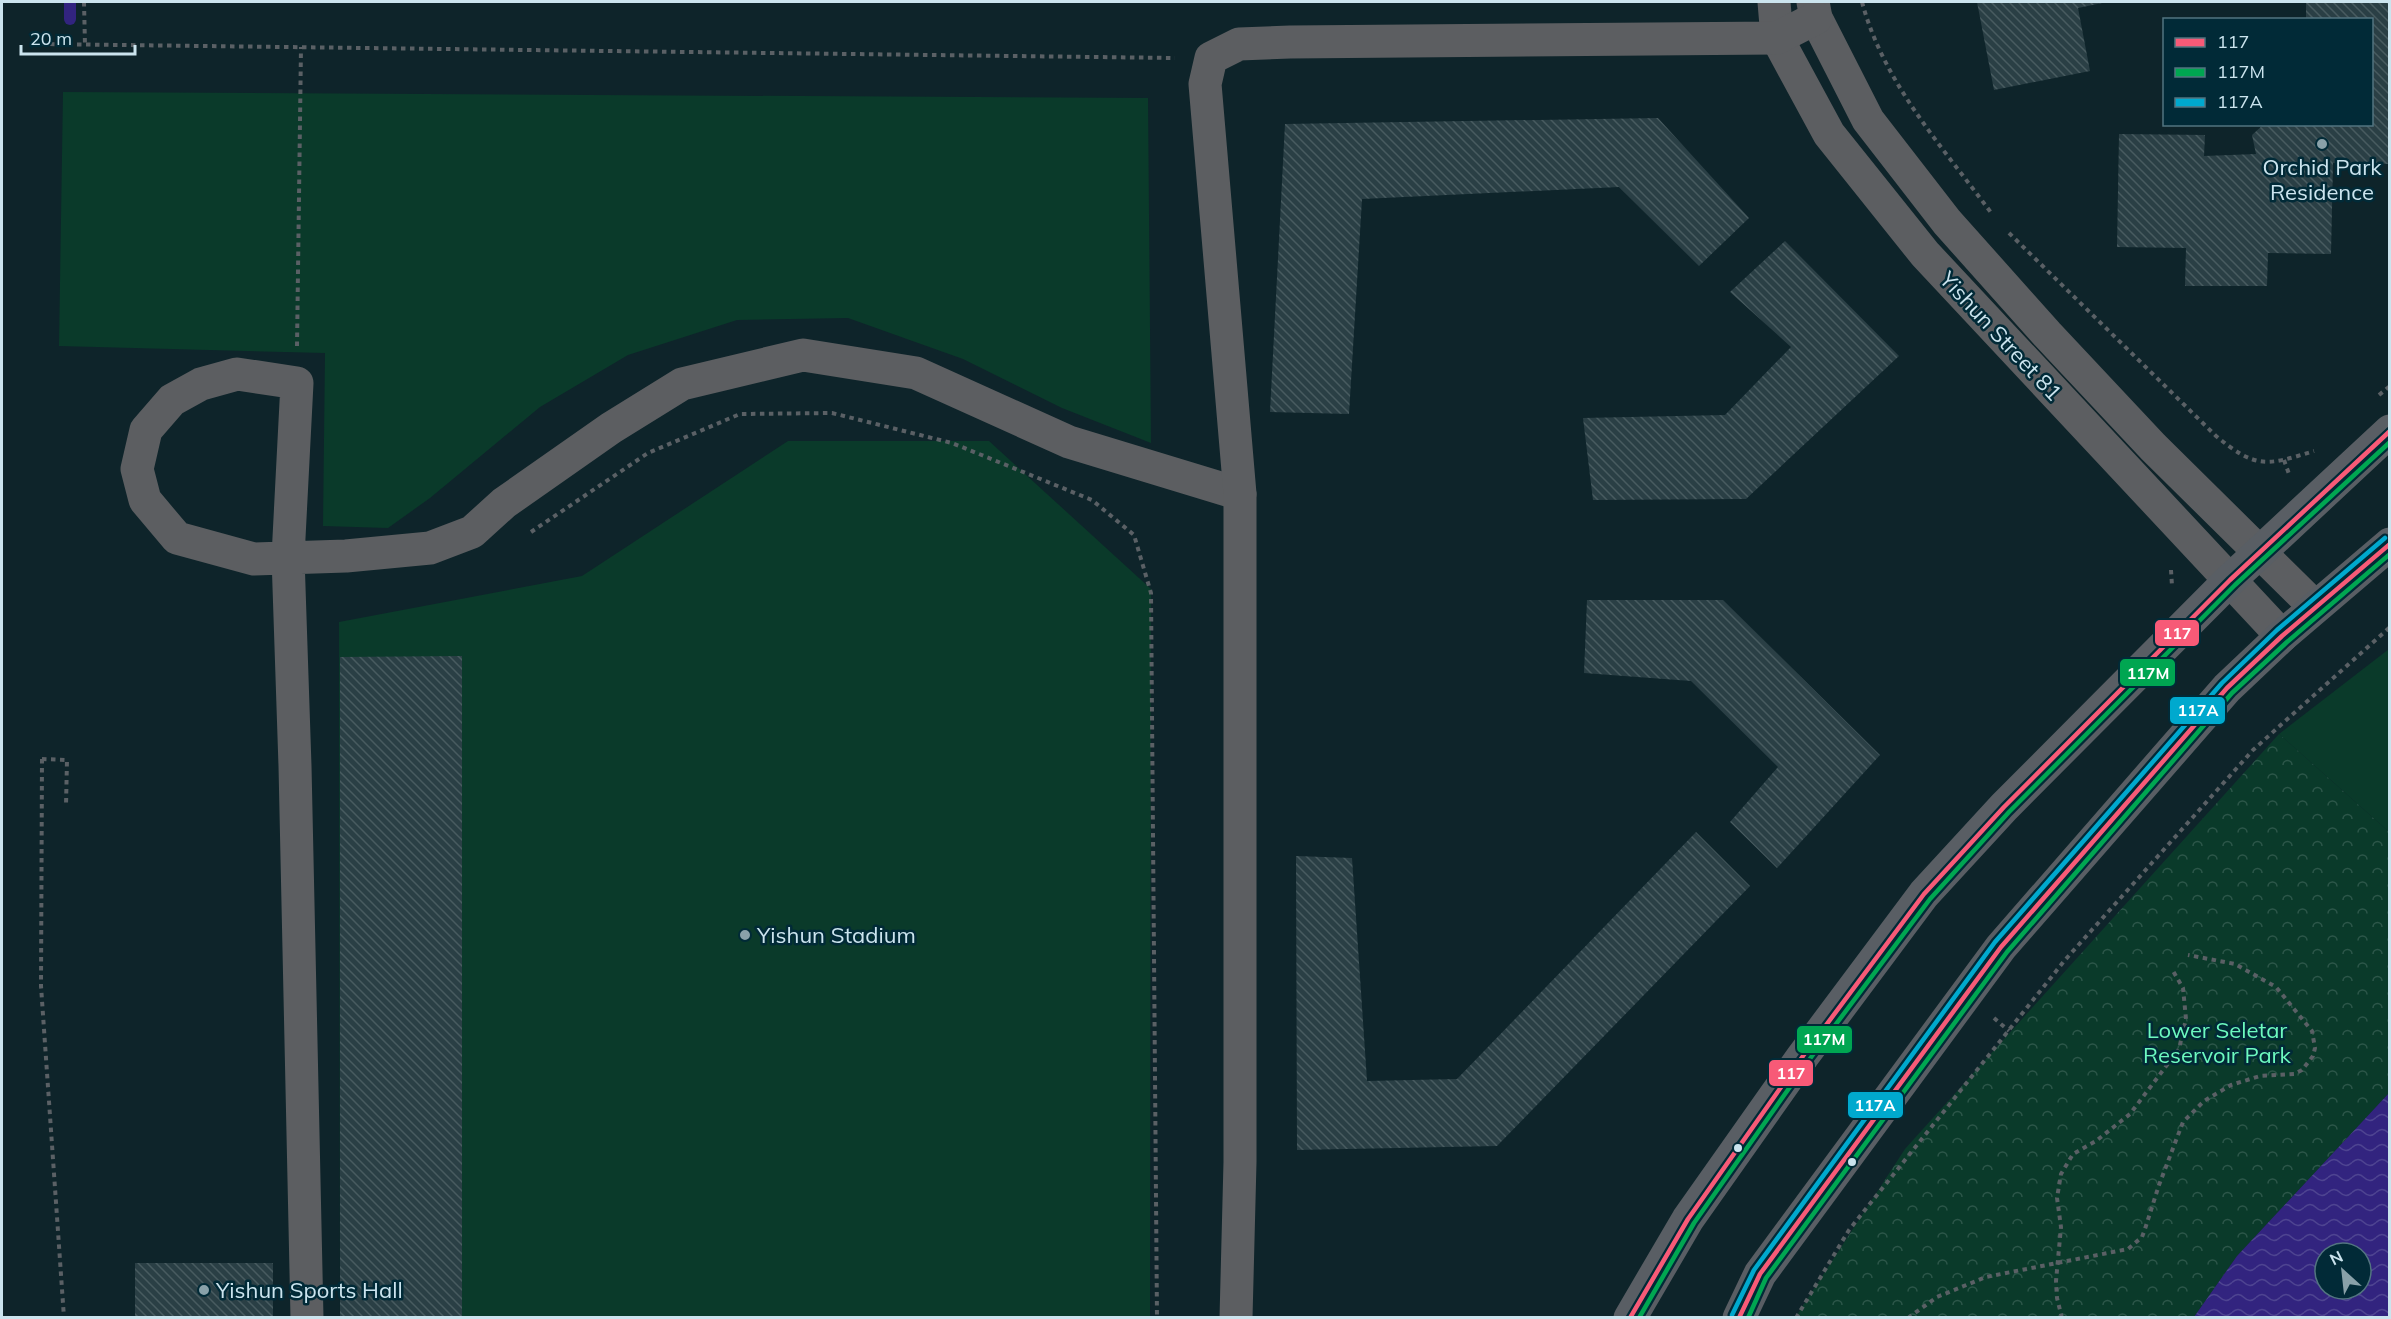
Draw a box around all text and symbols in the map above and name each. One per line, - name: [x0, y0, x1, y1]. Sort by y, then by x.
- scale bar: [21, 18, 135, 56]
- legend: [2163, 18, 2373, 126]
- text: 20 m: [30, 27, 72, 50]
- text: 117: [2217, 30, 2249, 53]
- text: 117M: [2217, 60, 2265, 83]
- text: 117A: [2217, 90, 2263, 113]
- marker: Orchid Park Residence: [2315, 137, 2329, 151]
- place label: Orchid Park Residence: [2262, 153, 2382, 206]
- street label: Yishun Street 81: [1933, 265, 2068, 407]
- line badge: 117: [2154, 619, 2200, 647]
- text: 117: [2163, 623, 2191, 643]
- line badge: 117M: [2119, 658, 2176, 687]
- text: 117M: [2127, 663, 2169, 683]
- line badge: 117A: [2169, 696, 2226, 725]
- text: 117A: [2178, 700, 2218, 720]
- place label: Yishun Stadium: [756, 921, 916, 949]
- marker: Yishun Stadium: [738, 928, 752, 942]
- park label: Lower Seletar Reservoir Park: [2143, 1016, 2292, 1069]
- line badge: 117M: [1796, 1025, 1853, 1054]
- text: 117M: [1803, 1029, 1845, 1049]
- line badge: 117: [1768, 1059, 1814, 1087]
- text: 117: [1777, 1063, 1805, 1083]
- line badge: 117A: [1847, 1091, 1904, 1119]
- text: 117A: [1855, 1095, 1895, 1115]
- unlabelled marker: [1732, 1142, 1744, 1154]
- unlabelled marker: [1846, 1156, 1858, 1168]
- north arrow: [2313, 1241, 2373, 1301]
- text: N: [2326, 1246, 2346, 1269]
- place label: Yishun Sports Hall: [215, 1276, 403, 1304]
- marker: Yishun Sports Hall: [197, 1283, 211, 1297]

